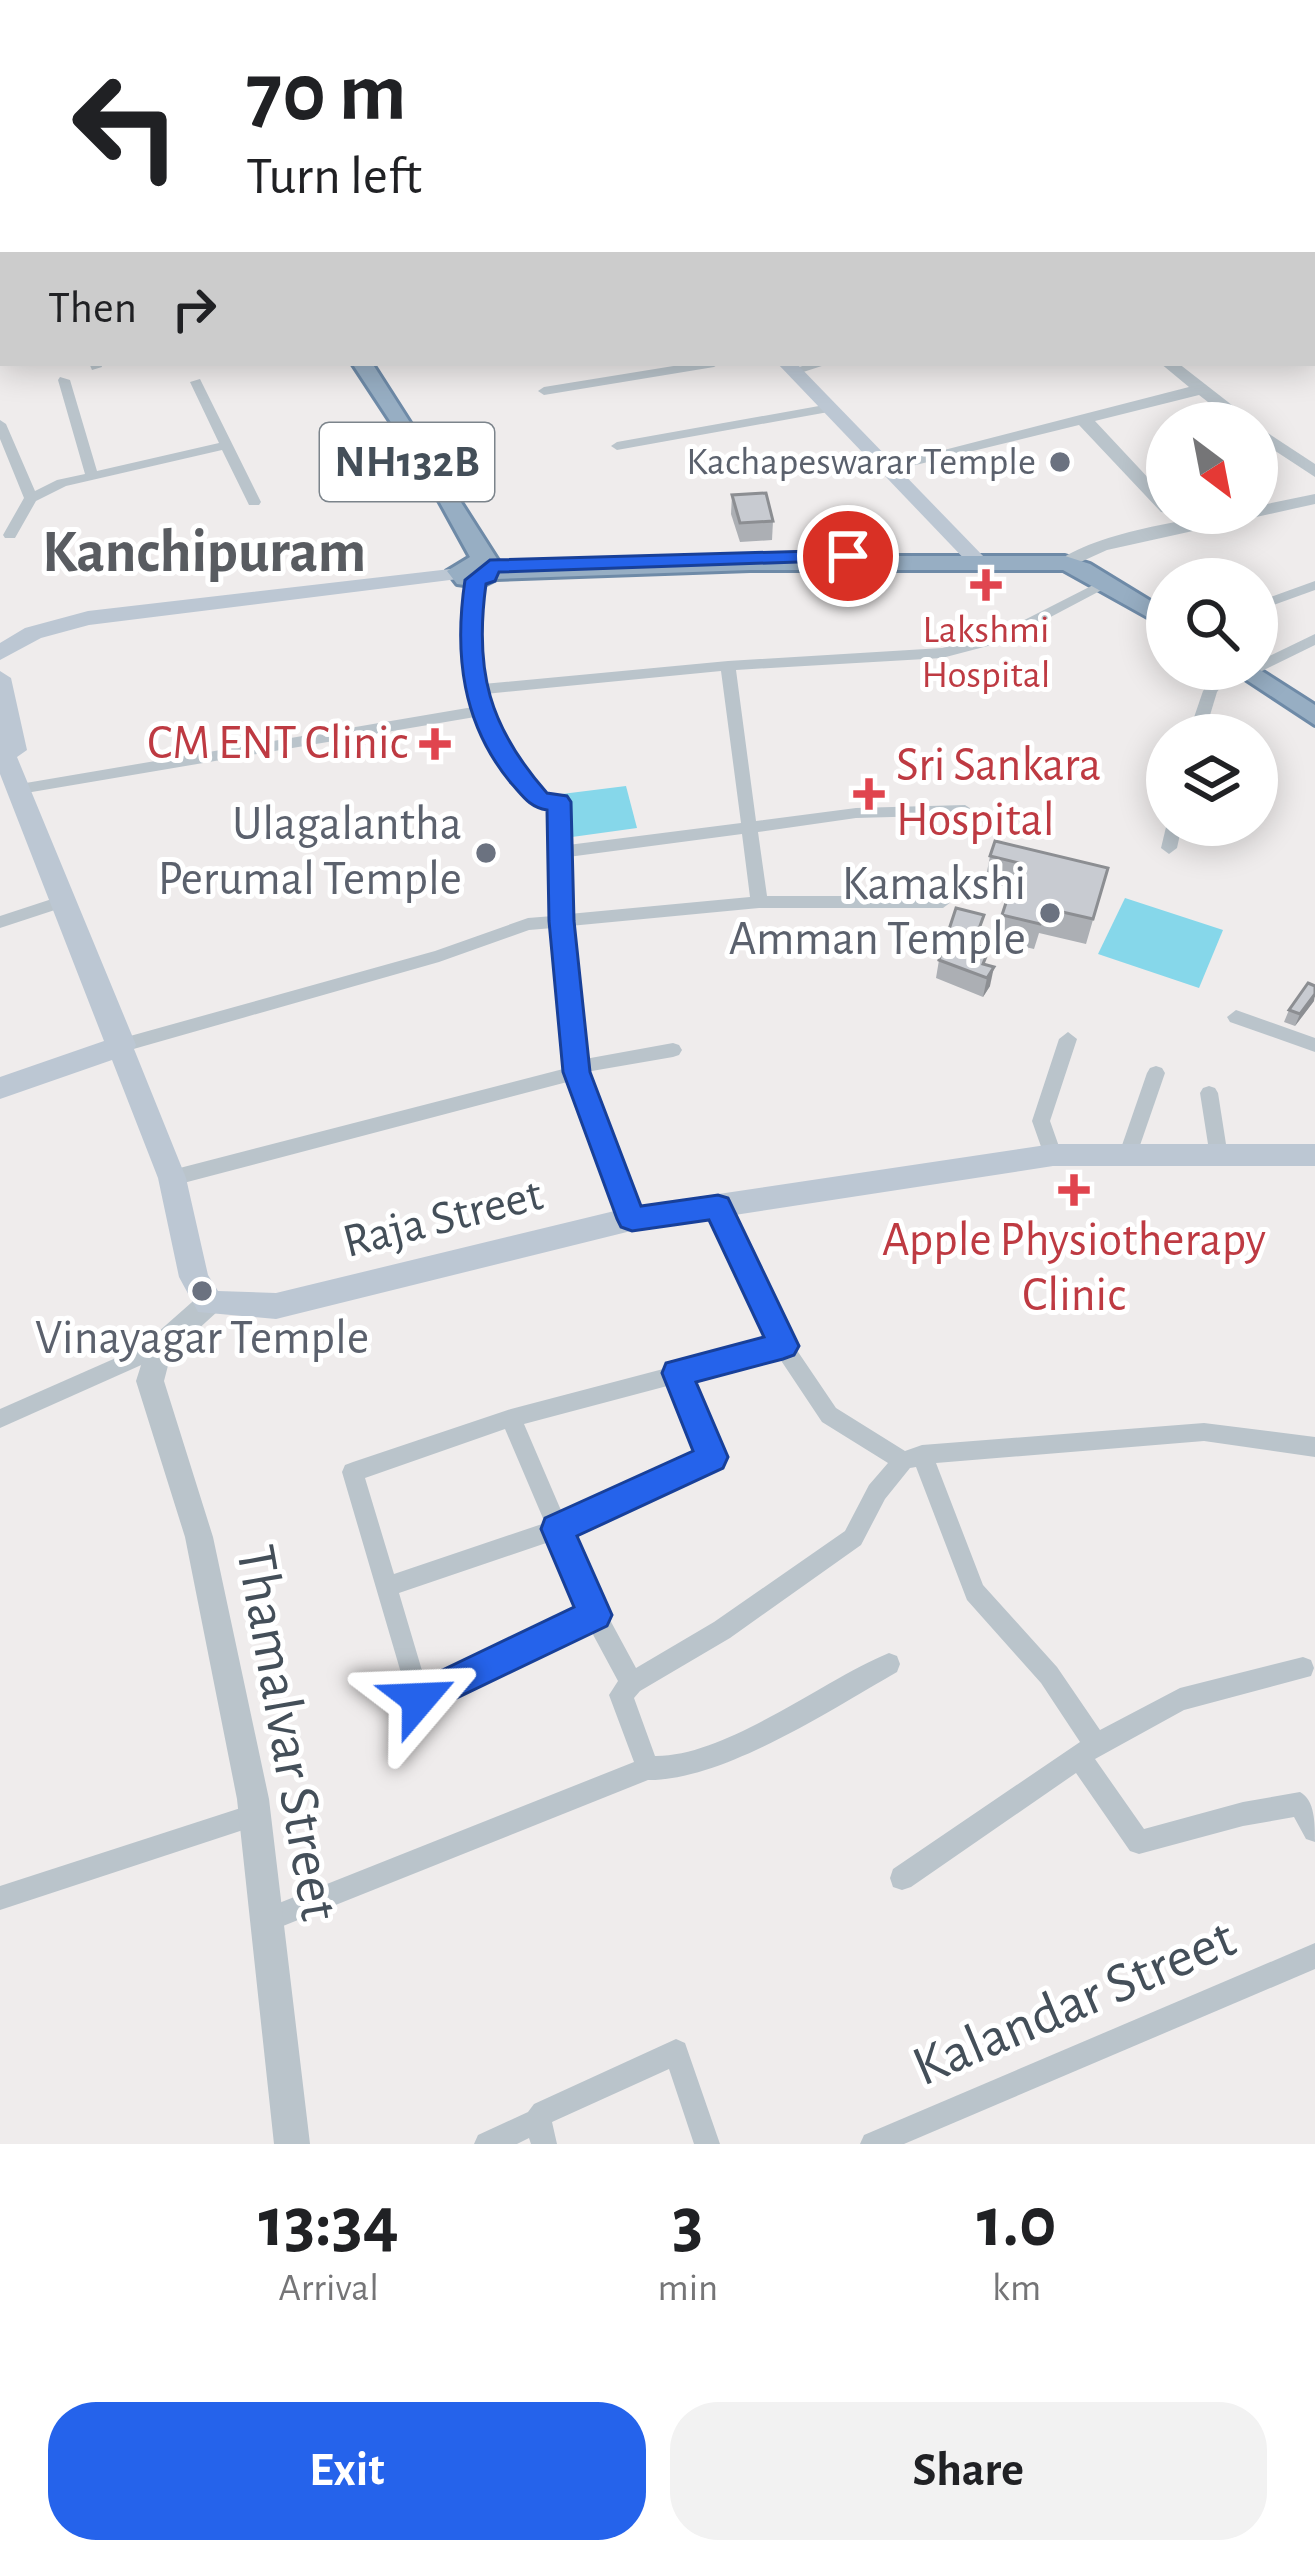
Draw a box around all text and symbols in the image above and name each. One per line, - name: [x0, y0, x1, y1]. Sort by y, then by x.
- icon: left: [48, 48, 204, 204]
- text: 70 m: [246, 52, 407, 136]
- text: Turn left: [246, 150, 422, 204]
- icon: right: [161, 276, 227, 342]
- text: Then: [48, 286, 137, 331]
- north arrow: [1146, 402, 1278, 534]
- map controls: [1146, 402, 1278, 846]
- road number: NH132B: [320, 423, 494, 501]
- place label: Kachapeswarar Temple: [686, 443, 1036, 482]
- marker: Kachapeswarar Temple: [1047, 449, 1073, 475]
- pin: [797, 505, 899, 607]
- district label: Kanchipuram: [42, 523, 366, 583]
- icon: arrive: [815, 523, 881, 589]
- button: search: [1146, 558, 1278, 690]
- marker: Lakshmi Hospital: [970, 569, 1002, 601]
- place label: Lakshmi Hospital: [922, 611, 1050, 695]
- button: layers: [1146, 714, 1278, 846]
- place label: CM ENT Clinic: [147, 720, 408, 768]
- marker: CM ENT Clinic: [419, 728, 451, 760]
- place label: Sri Sankara Hospital: [896, 742, 1101, 845]
- marker: Sri Sankara Hospital: [853, 778, 885, 810]
- place label: Ulagalantha Perumal Temple: [158, 801, 462, 904]
- marker: Ulagalantha Perumal Temple: [473, 840, 499, 866]
- place label: Kamakshi Amman Temple: [729, 861, 1026, 964]
- marker: Kamakshi Amman Temple: [1037, 900, 1063, 926]
- street label: Raja Street: [338, 1171, 548, 1267]
- marker: Apple Physiotherapy Clinic: [1058, 1174, 1090, 1206]
- place label: Apple Physiotherapy Clinic: [882, 1217, 1266, 1320]
- marker: Vinayagar Temple: [189, 1278, 215, 1304]
- place label: Vinayagar Temple: [35, 1315, 369, 1363]
- street label: Thamalvar Street: [226, 1541, 348, 1925]
- position arrow: [356, 1636, 482, 1762]
- street label: Kalandar Street: [905, 1910, 1243, 2096]
- text: 13:34: [258, 2187, 399, 2259]
- text: 3: [672, 2187, 703, 2259]
- text: 1.0: [977, 2187, 1057, 2259]
- text: Arrival: [279, 2269, 379, 2308]
- text: min: [657, 2269, 718, 2308]
- text: km: [992, 2269, 1041, 2308]
- button: Exit: [48, 2402, 646, 2540]
- button: Share: [670, 2402, 1267, 2540]

